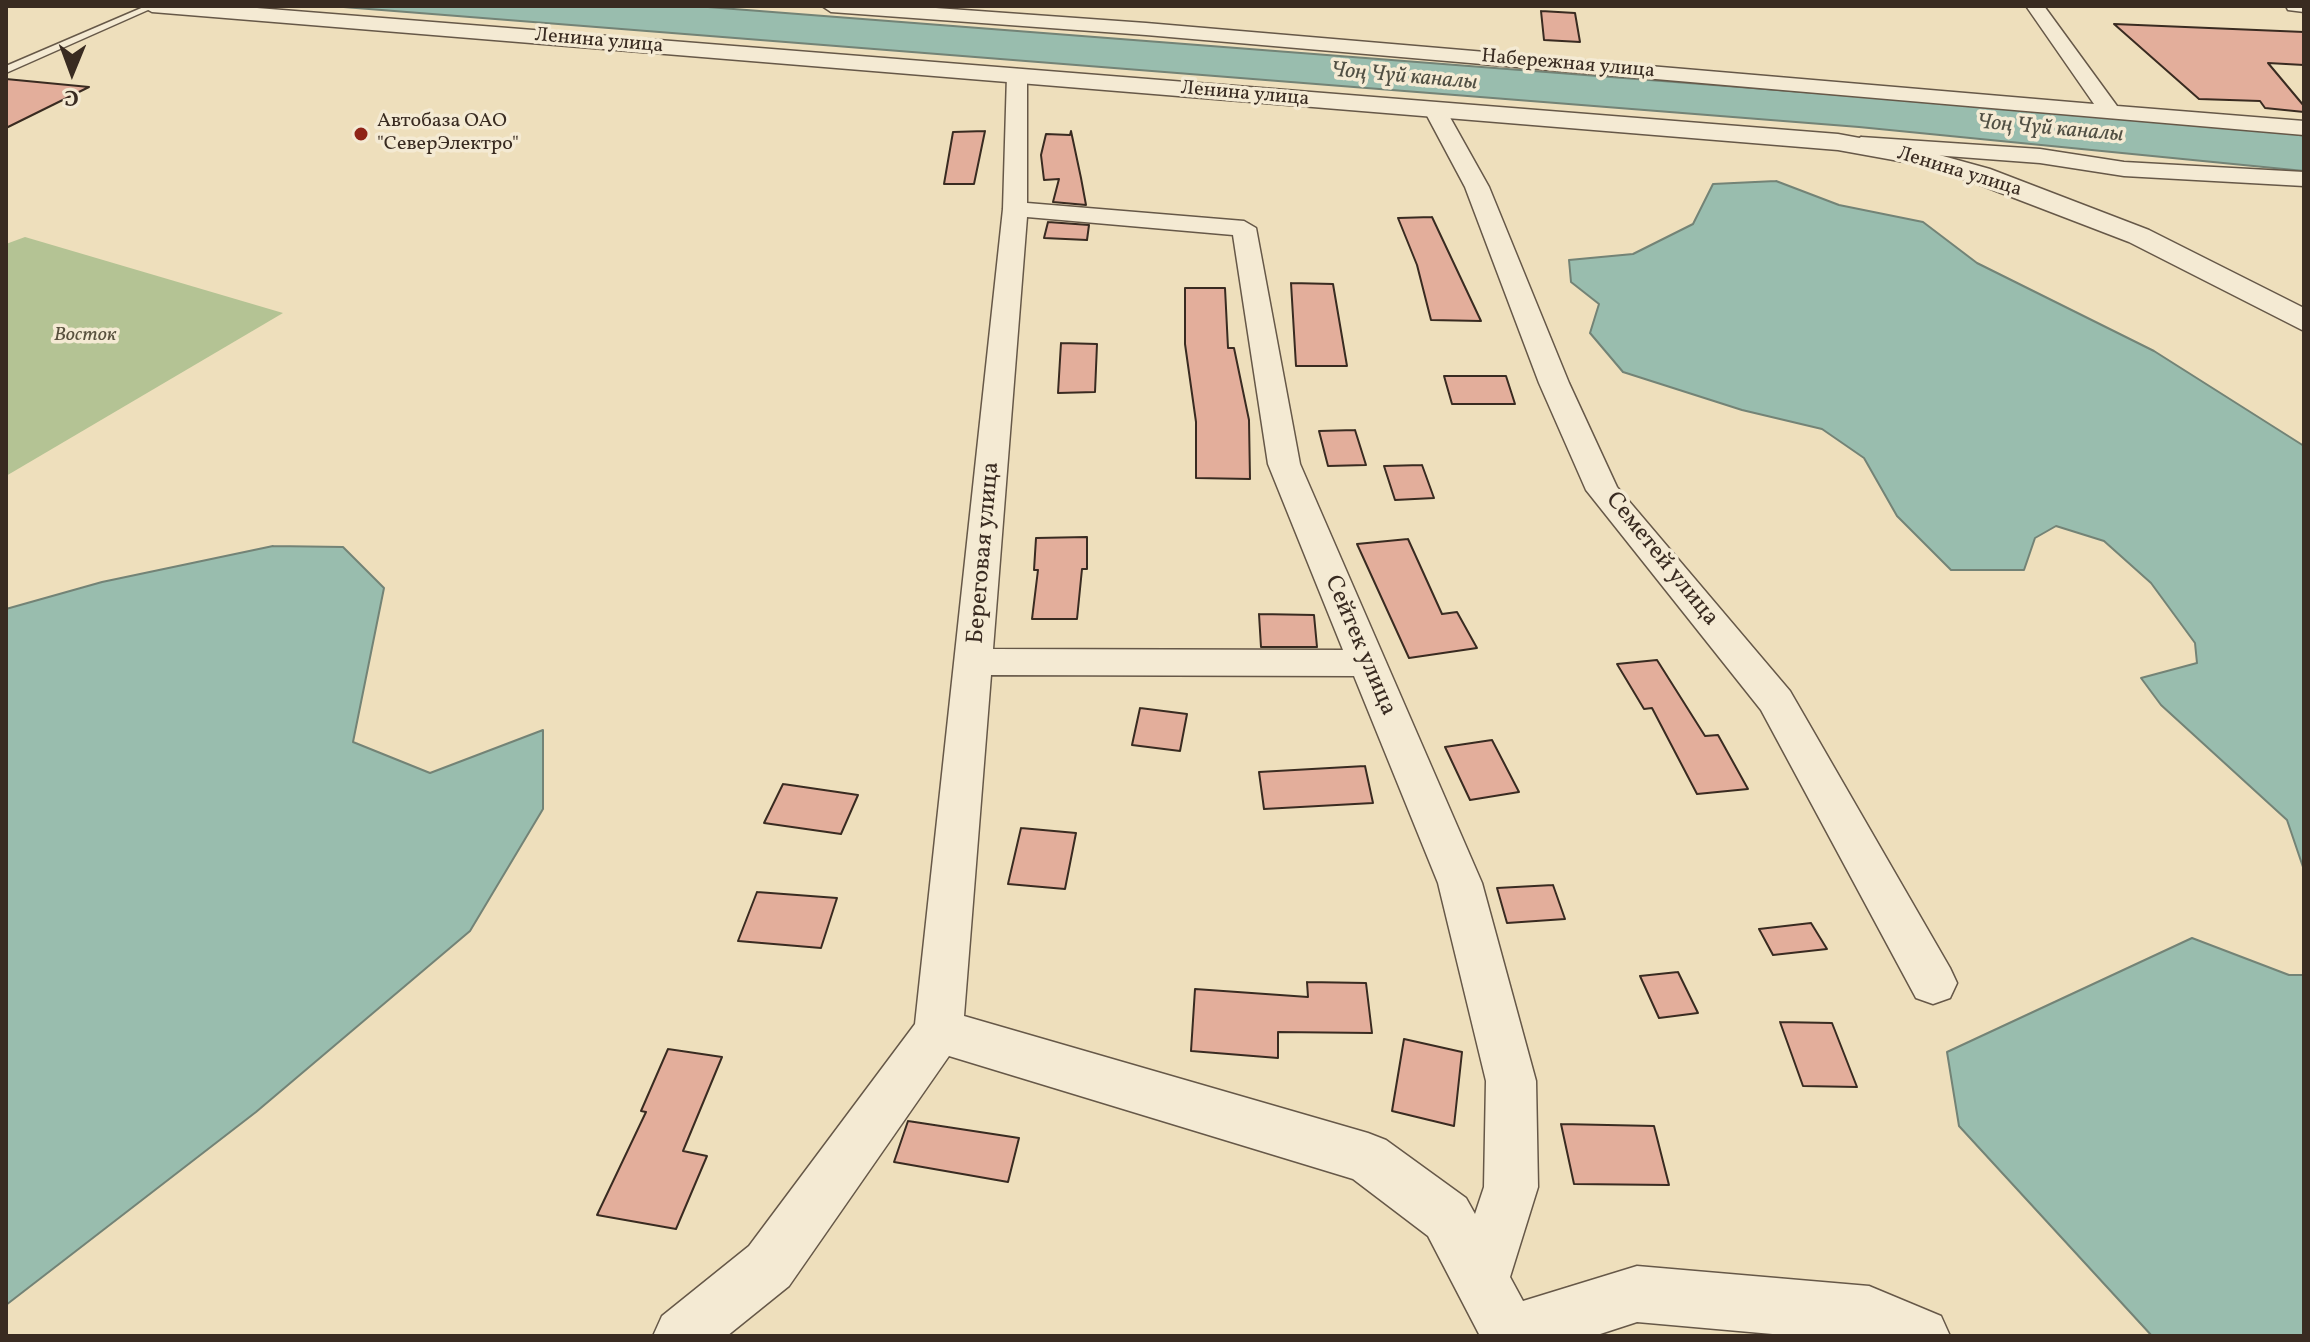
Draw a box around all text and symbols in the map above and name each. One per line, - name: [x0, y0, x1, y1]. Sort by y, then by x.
- street label: Ленина улица: [534, 24, 664, 60]
- north arrow: [32, 32, 112, 112]
- street label: Набережная улица: [1480, 45, 1656, 85]
- water label: Чоң Чүй каналы: [1330, 58, 1478, 98]
- street label: Ленина улица: [1180, 77, 1310, 113]
- text: С: [64, 81, 79, 112]
- place label: Автобаза ОАО "СеверЭлектро": [377, 110, 519, 157]
- water label: Чоң Чүй каналы: [1976, 110, 2124, 150]
- marker: Автобаза ОАО "СеверЭлектро": [352, 125, 370, 143]
- street label: Ленина улица: [1894, 143, 2024, 203]
- park label: Восток: [54, 324, 116, 348]
- street label: Береговая улица: [963, 461, 1007, 645]
- street label: Семетей улица: [1598, 487, 1724, 633]
- street label: Сейтек улица: [1317, 572, 1401, 720]

